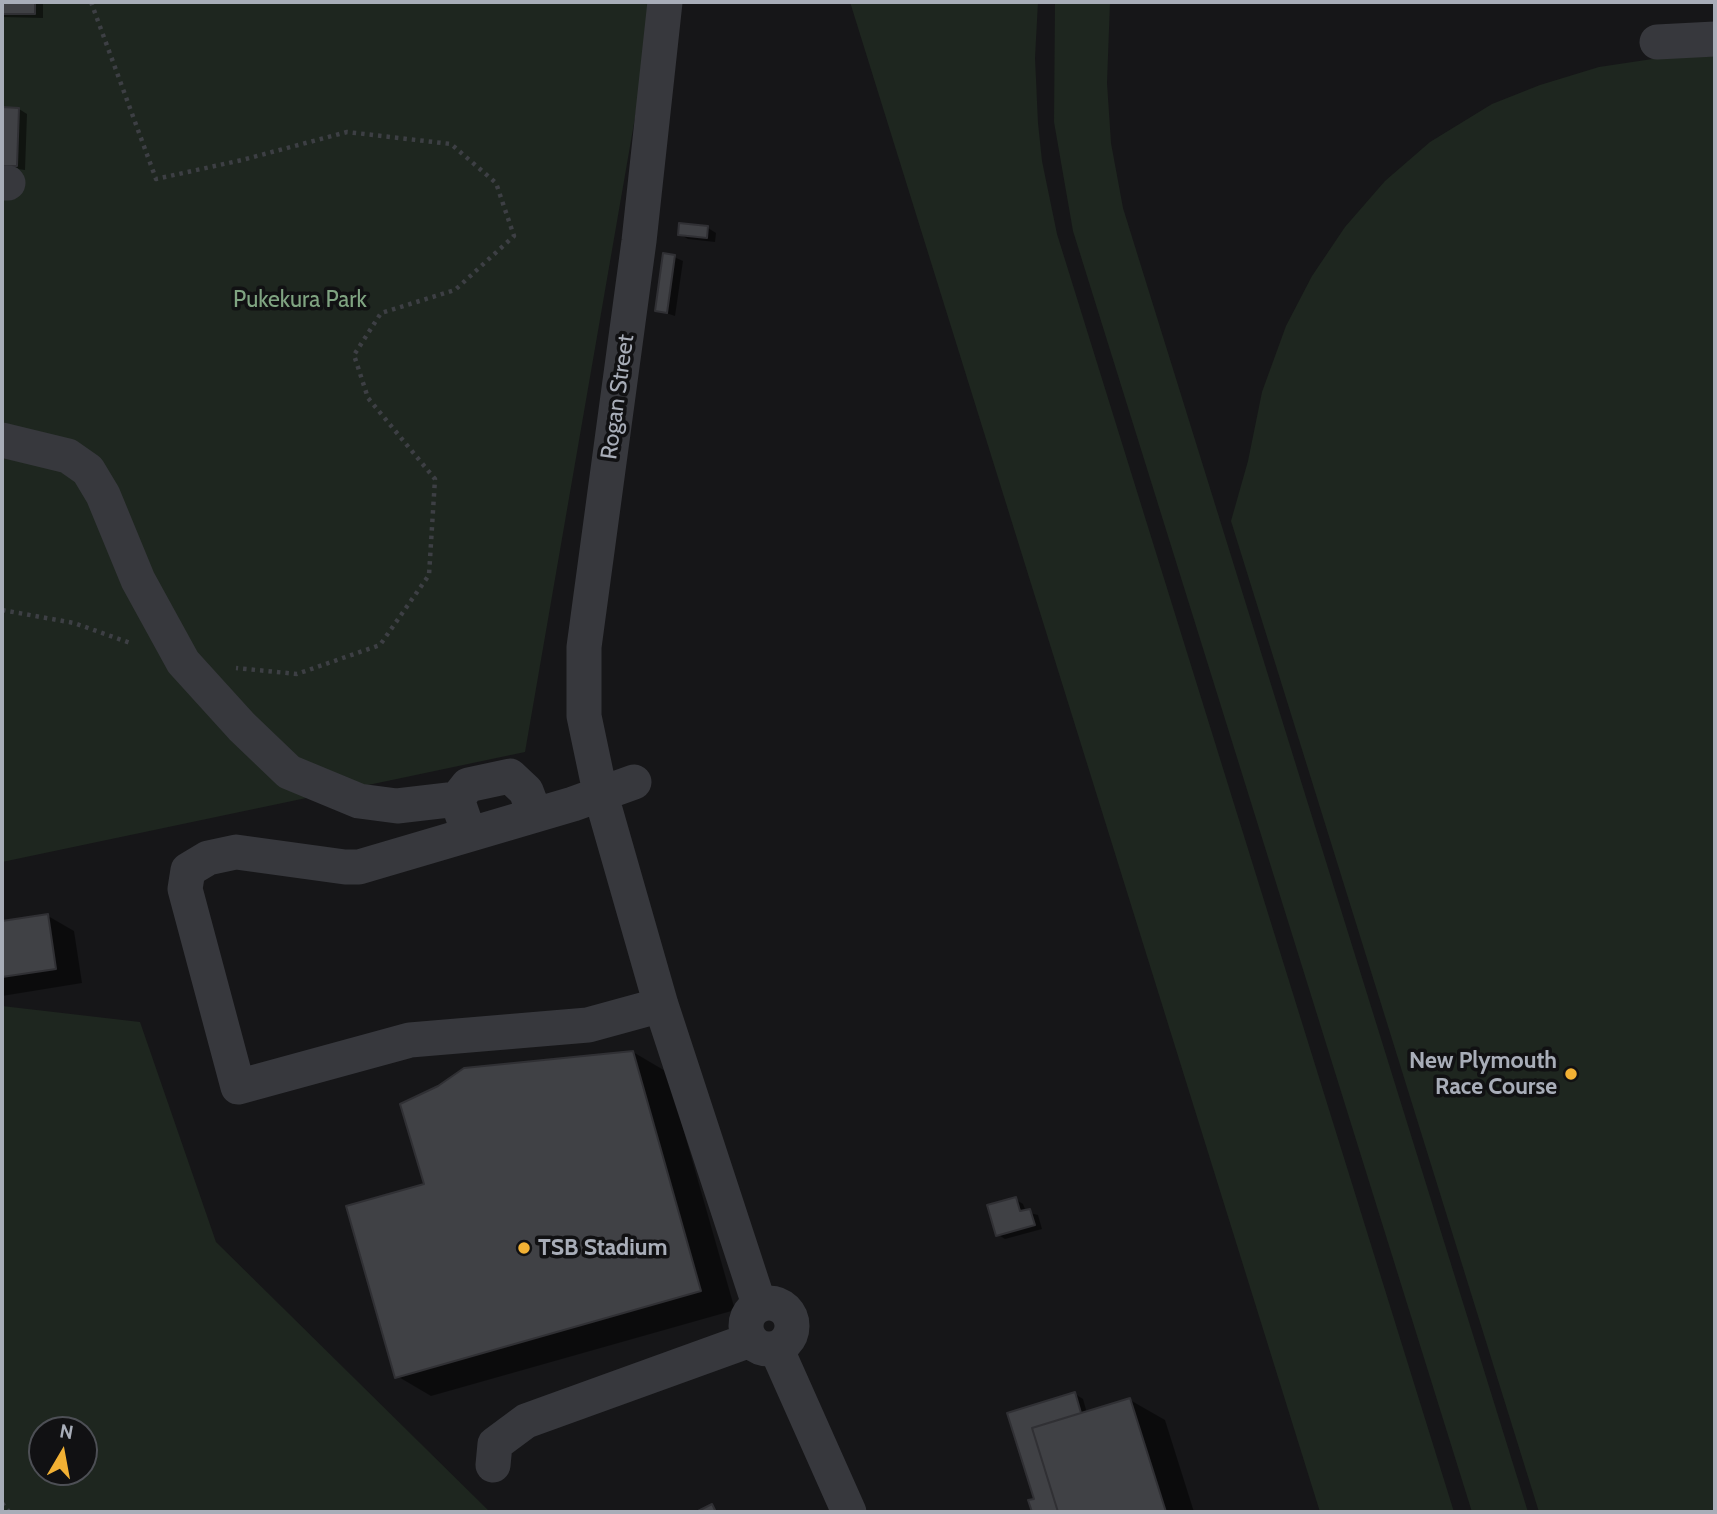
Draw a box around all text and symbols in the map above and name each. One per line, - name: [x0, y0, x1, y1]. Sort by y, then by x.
- park label: Pukekura Park: [233, 286, 367, 314]
- street label: Rogan Street: [596, 333, 640, 461]
- place label: New Plymouth Race Course: [1409, 1047, 1557, 1101]
- marker: New Plymouth Race Course: [1563, 1066, 1579, 1082]
- place label: TSB Stadium: [538, 1234, 667, 1262]
- marker: TSB Stadium: [516, 1240, 532, 1256]
- north arrow: [28, 1416, 98, 1486]
- text: N: [58, 1419, 75, 1444]

